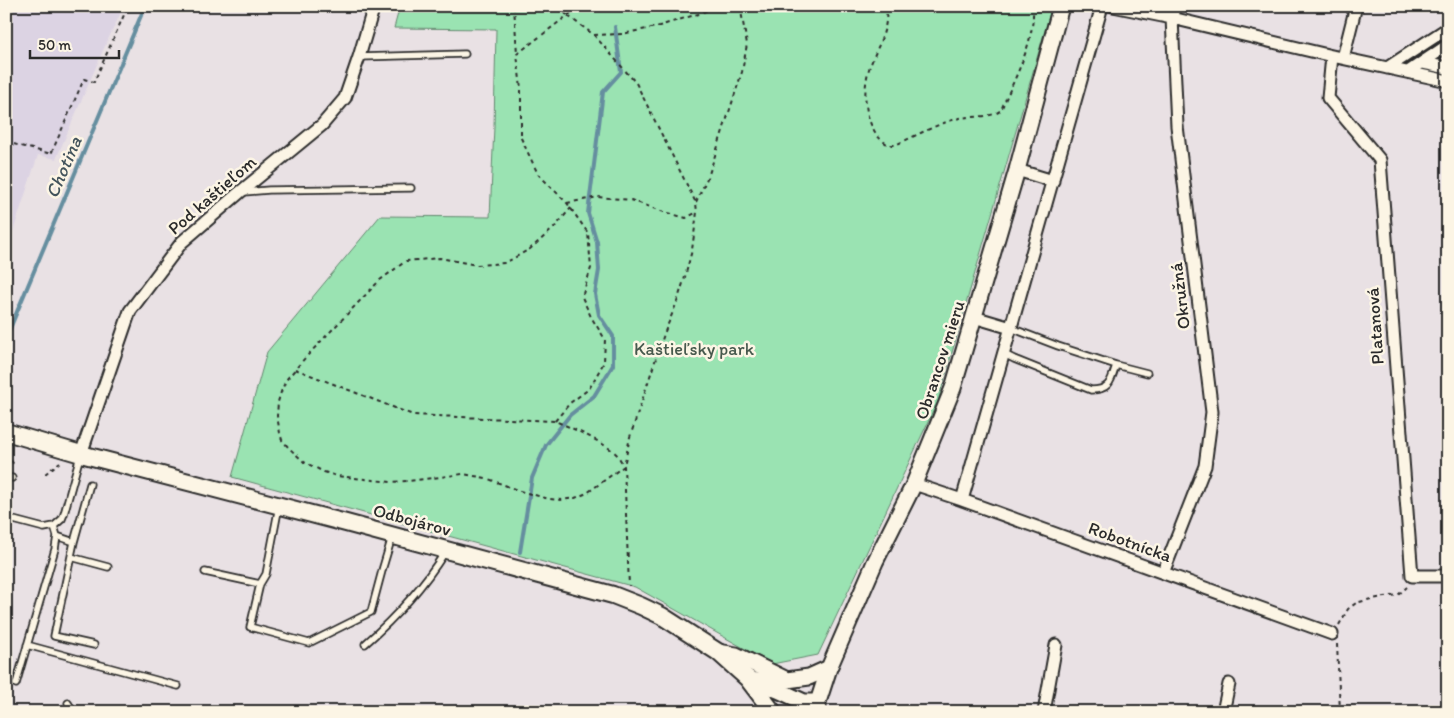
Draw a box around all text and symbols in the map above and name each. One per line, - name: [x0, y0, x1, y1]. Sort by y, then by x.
- scale bar: [30, 28, 119, 60]
- text: 50 m: [38, 36, 71, 54]
- water label: Chotina: [40, 133, 87, 202]
- street label: Pod kaštieľom: [163, 151, 261, 239]
- street label: Okružná: [1165, 261, 1195, 331]
- street label: Platanová: [1361, 286, 1389, 365]
- street label: Obrancov mieru: [910, 297, 970, 422]
- park label: Kaštieľsky park: [634, 338, 755, 360]
- street label: Odbojárov: [371, 499, 454, 541]
- street label: Robotnícka: [1085, 517, 1175, 567]

